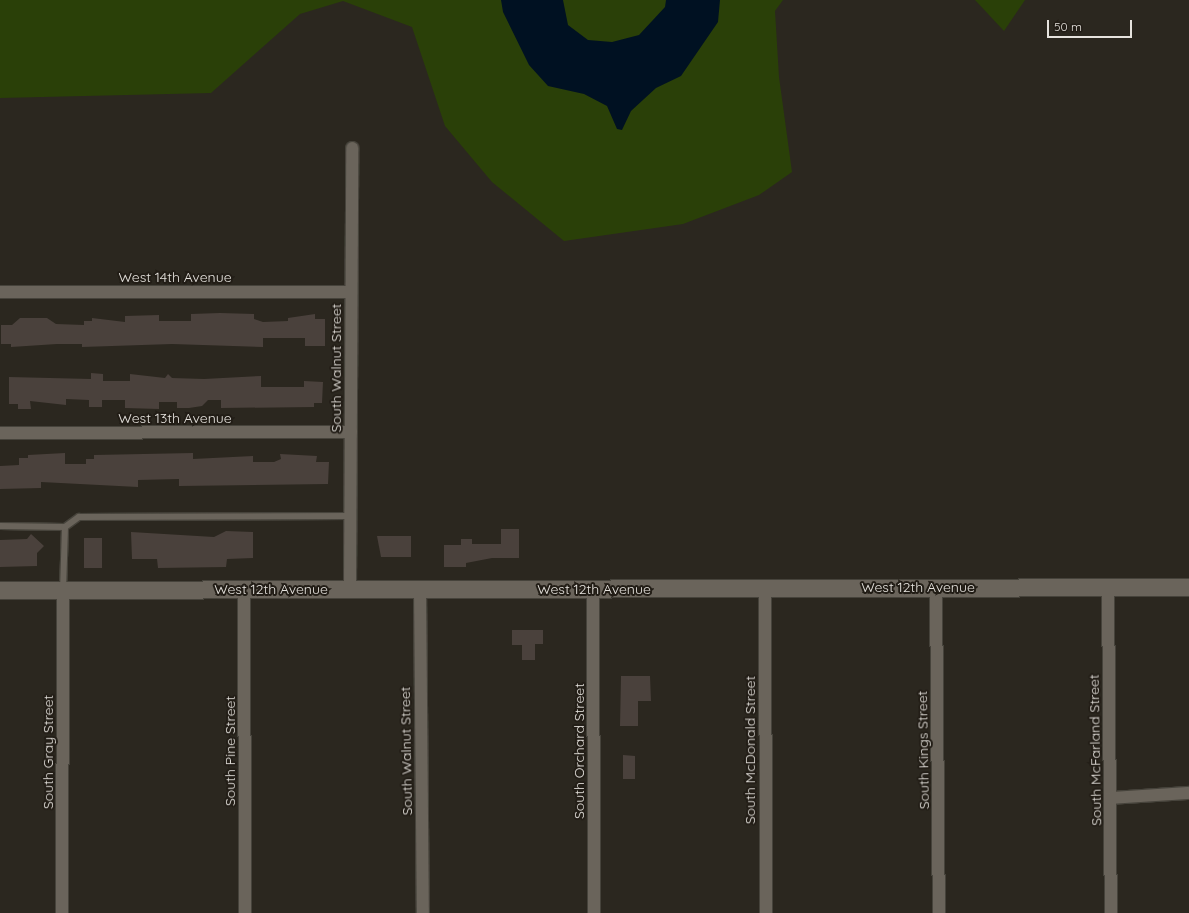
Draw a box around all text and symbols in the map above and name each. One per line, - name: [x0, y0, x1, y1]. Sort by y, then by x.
- scale bar: [1049, 12, 1134, 38]
- text: 50 m: [1054, 19, 1082, 34]
- street label: West 14th Avenue: [118, 269, 232, 285]
- street label: South Walnut Street: [328, 304, 344, 432]
- street label: West 13th Avenue: [118, 410, 232, 426]
- street label: West 12th Avenue: [861, 579, 975, 595]
- street label: West 12th Avenue: [214, 581, 328, 597]
- street label: West 12th Avenue: [537, 581, 651, 597]
- street label: South McFarland Street: [1085, 674, 1105, 826]
- street label: South McDonald Street: [742, 676, 758, 824]
- street label: South Orchard Street: [571, 683, 587, 819]
- street label: South Walnut Street: [396, 686, 416, 816]
- street label: South Kings Street: [914, 691, 932, 809]
- street label: South Gray Street: [40, 695, 56, 809]
- street label: South Pine Street: [222, 696, 238, 806]

